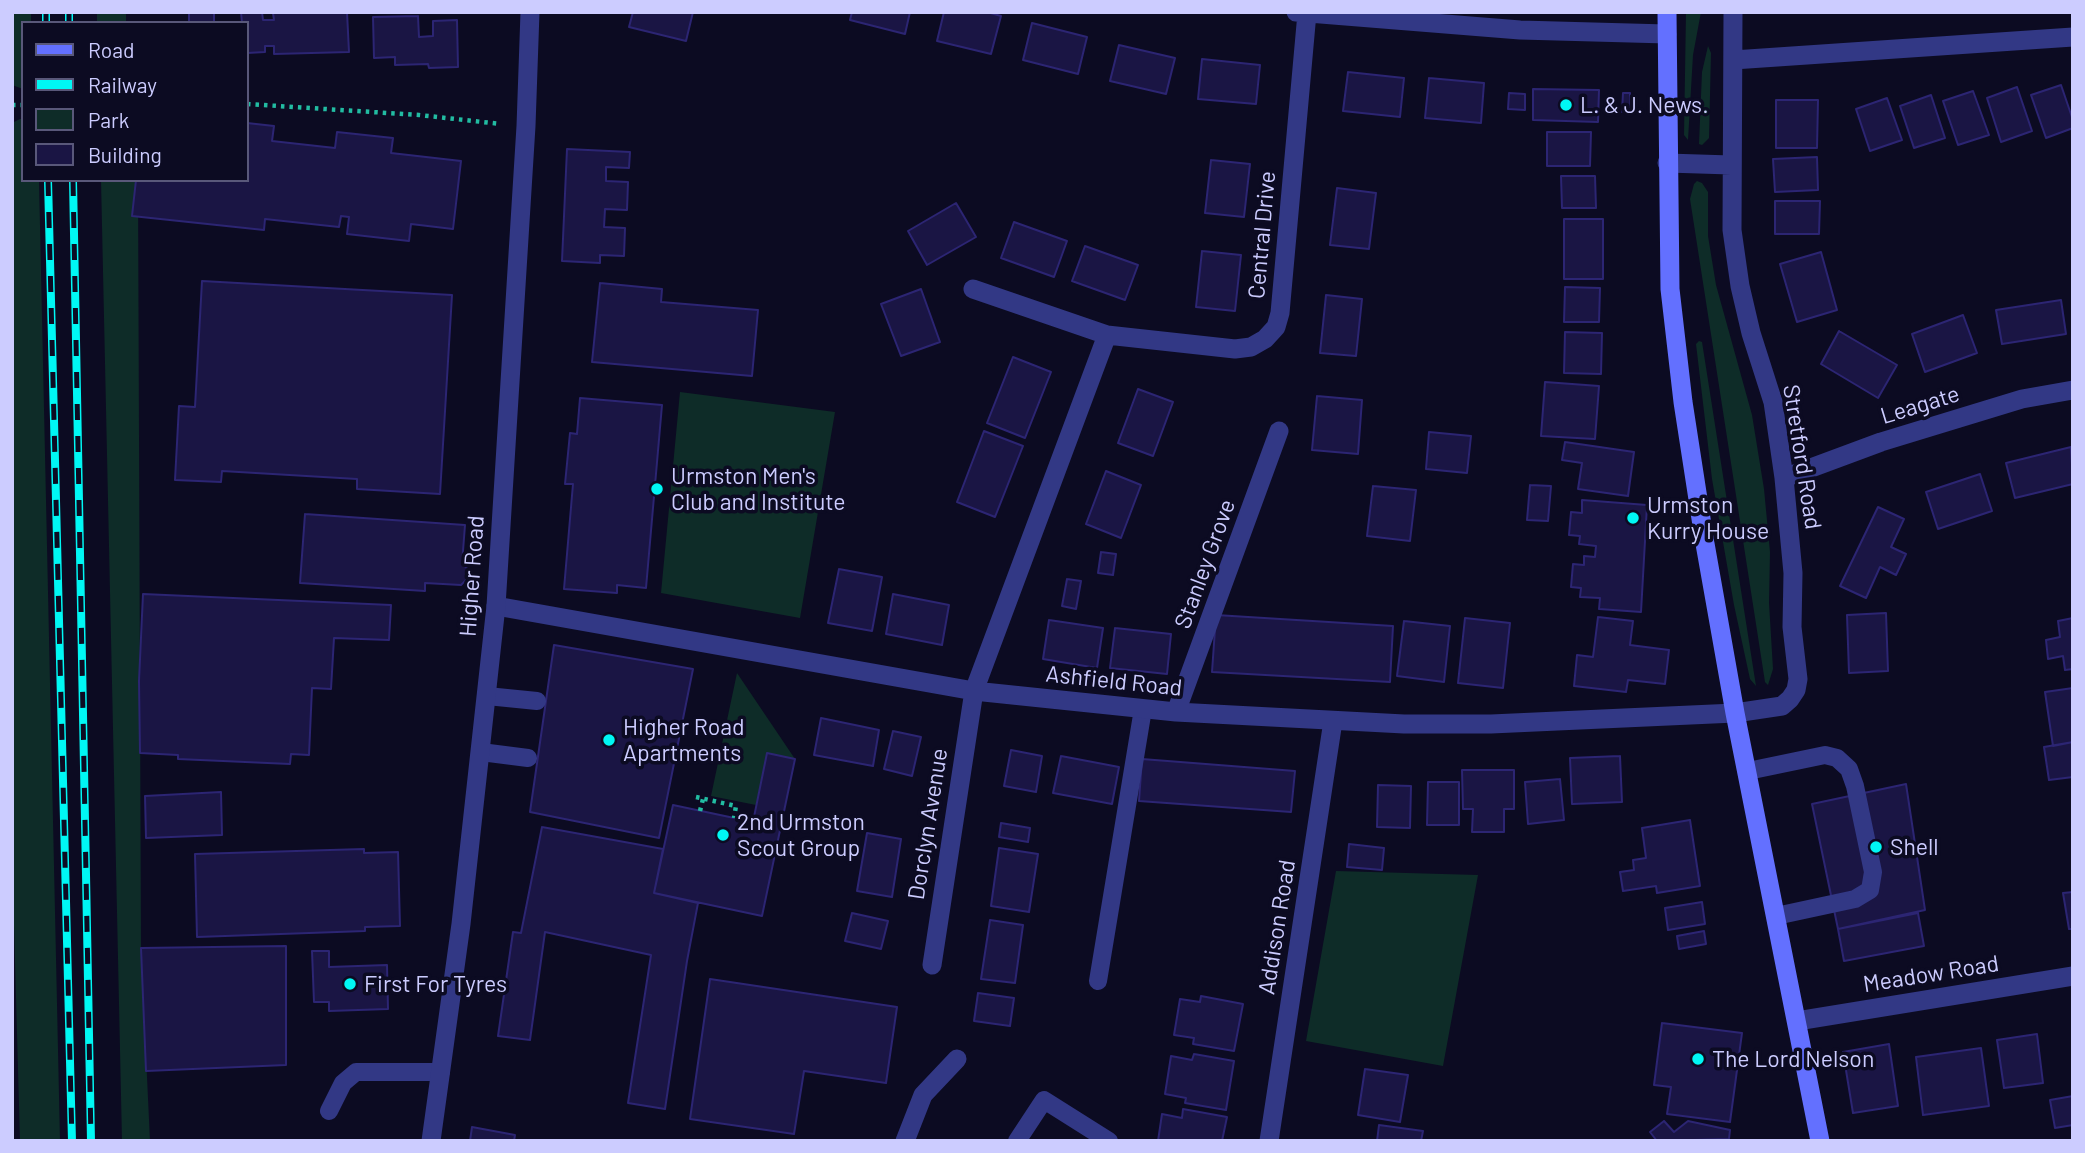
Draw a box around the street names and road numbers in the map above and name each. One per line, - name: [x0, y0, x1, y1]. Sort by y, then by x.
- street label: Central Drive: [1243, 170, 1281, 300]
- street label: Leagate: [1877, 380, 1963, 430]
- street label: Stretford Road: [1777, 383, 1827, 531]
- street label: Stanley Grove: [1169, 496, 1241, 632]
- street label: Higher Road: [454, 514, 490, 638]
- street label: Ashfield Road: [1044, 660, 1184, 702]
- street label: Dorclyn Avenue: [902, 746, 954, 902]
- street label: Addison Road: [1253, 858, 1301, 996]
- street label: Meadow Road: [1861, 950, 2001, 998]

